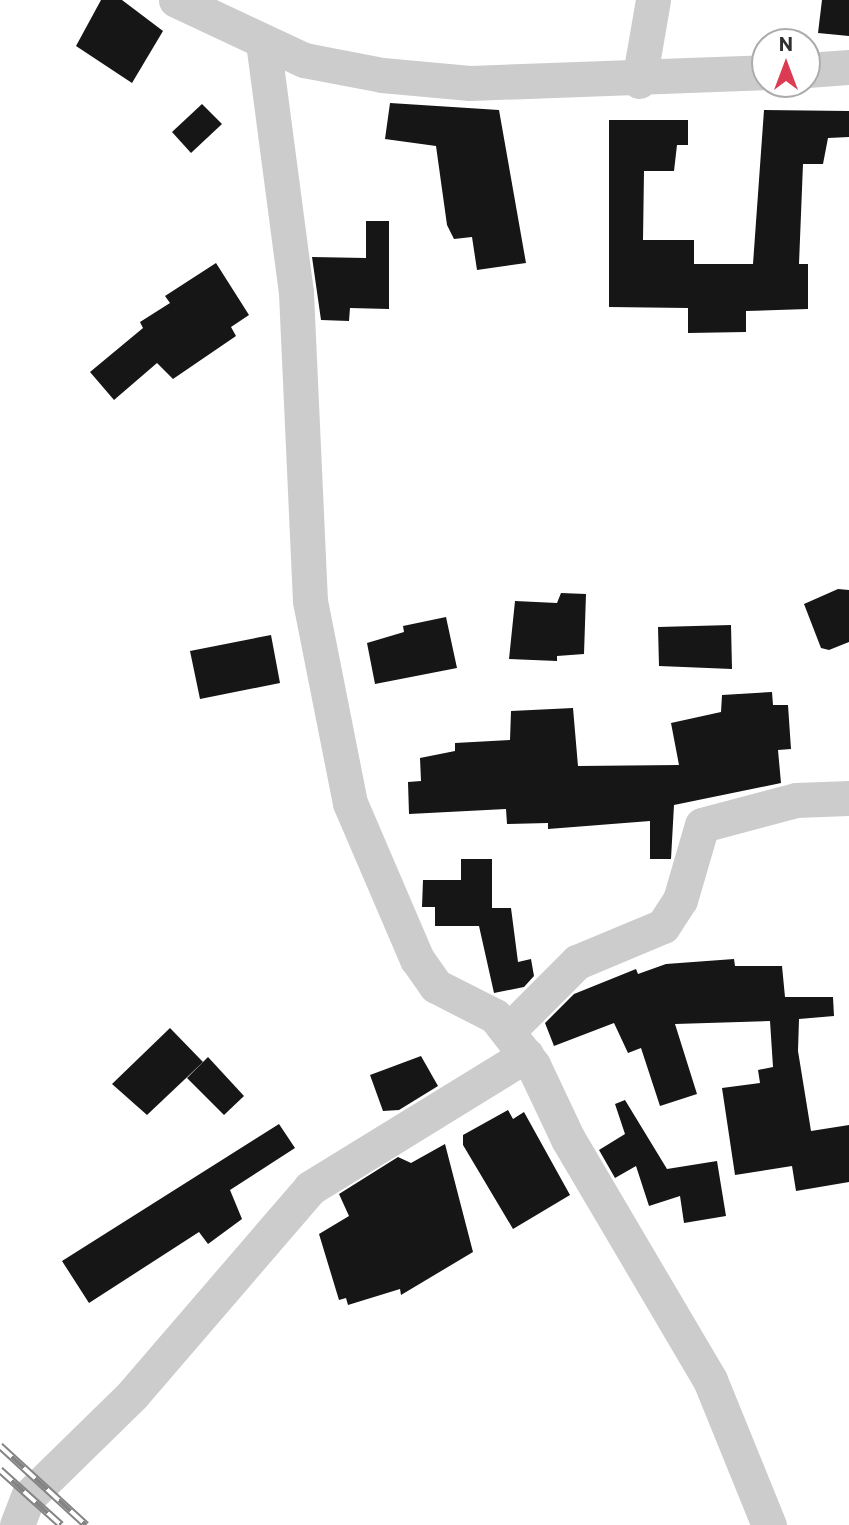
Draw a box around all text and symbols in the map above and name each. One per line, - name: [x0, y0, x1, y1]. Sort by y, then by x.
- north arrow: [751, 28, 821, 98]
- text: N: [779, 32, 793, 55]

